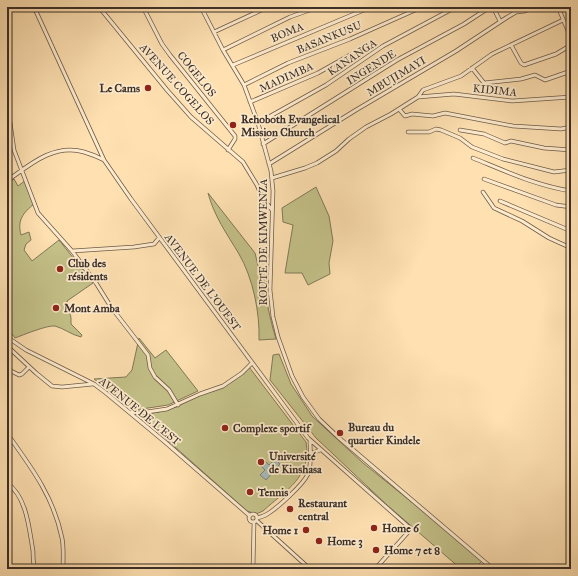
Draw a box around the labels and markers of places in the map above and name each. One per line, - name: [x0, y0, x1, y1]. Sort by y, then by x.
- place label: Le Cams: [100, 82, 140, 95]
- marker: Le Cams: [143, 83, 153, 93]
- place label: Rehoboth Evangelical Mission Church: [241, 113, 341, 139]
- marker: Rehoboth Evangelical Mission Church: [228, 120, 238, 130]
- place label: Club des résidents: [67, 257, 108, 283]
- marker: Club des résidents: [55, 264, 65, 274]
- place label: Mont Amba: [64, 302, 120, 315]
- marker: Mont Amba: [51, 303, 61, 313]
- place label: Bureau du quartier Kindele: [348, 421, 421, 448]
- place label: Complexe sportif: [233, 422, 312, 436]
- marker: Complexe sportif: [220, 423, 230, 433]
- marker: Bureau du quartier Kindele: [335, 428, 345, 438]
- place label: Université de Kinshasa: [269, 450, 322, 476]
- marker: Université de Kinshasa: [256, 457, 266, 467]
- place label: Tennis: [257, 486, 288, 499]
- marker: Tennis: [245, 487, 255, 497]
- place label: Restaurant central: [298, 497, 347, 523]
- marker: Restaurant central: [285, 504, 295, 514]
- place label: Home 6: [382, 522, 420, 535]
- marker: Home 6: [369, 523, 379, 533]
- place label: Home 1: [263, 524, 299, 537]
- marker: Home 1: [301, 525, 311, 535]
- place label: Home 3: [327, 535, 363, 549]
- marker: Home 3: [314, 536, 324, 546]
- place label: Home 7 et 8: [384, 544, 440, 557]
- marker: Home 7 et 8: [371, 545, 381, 555]

